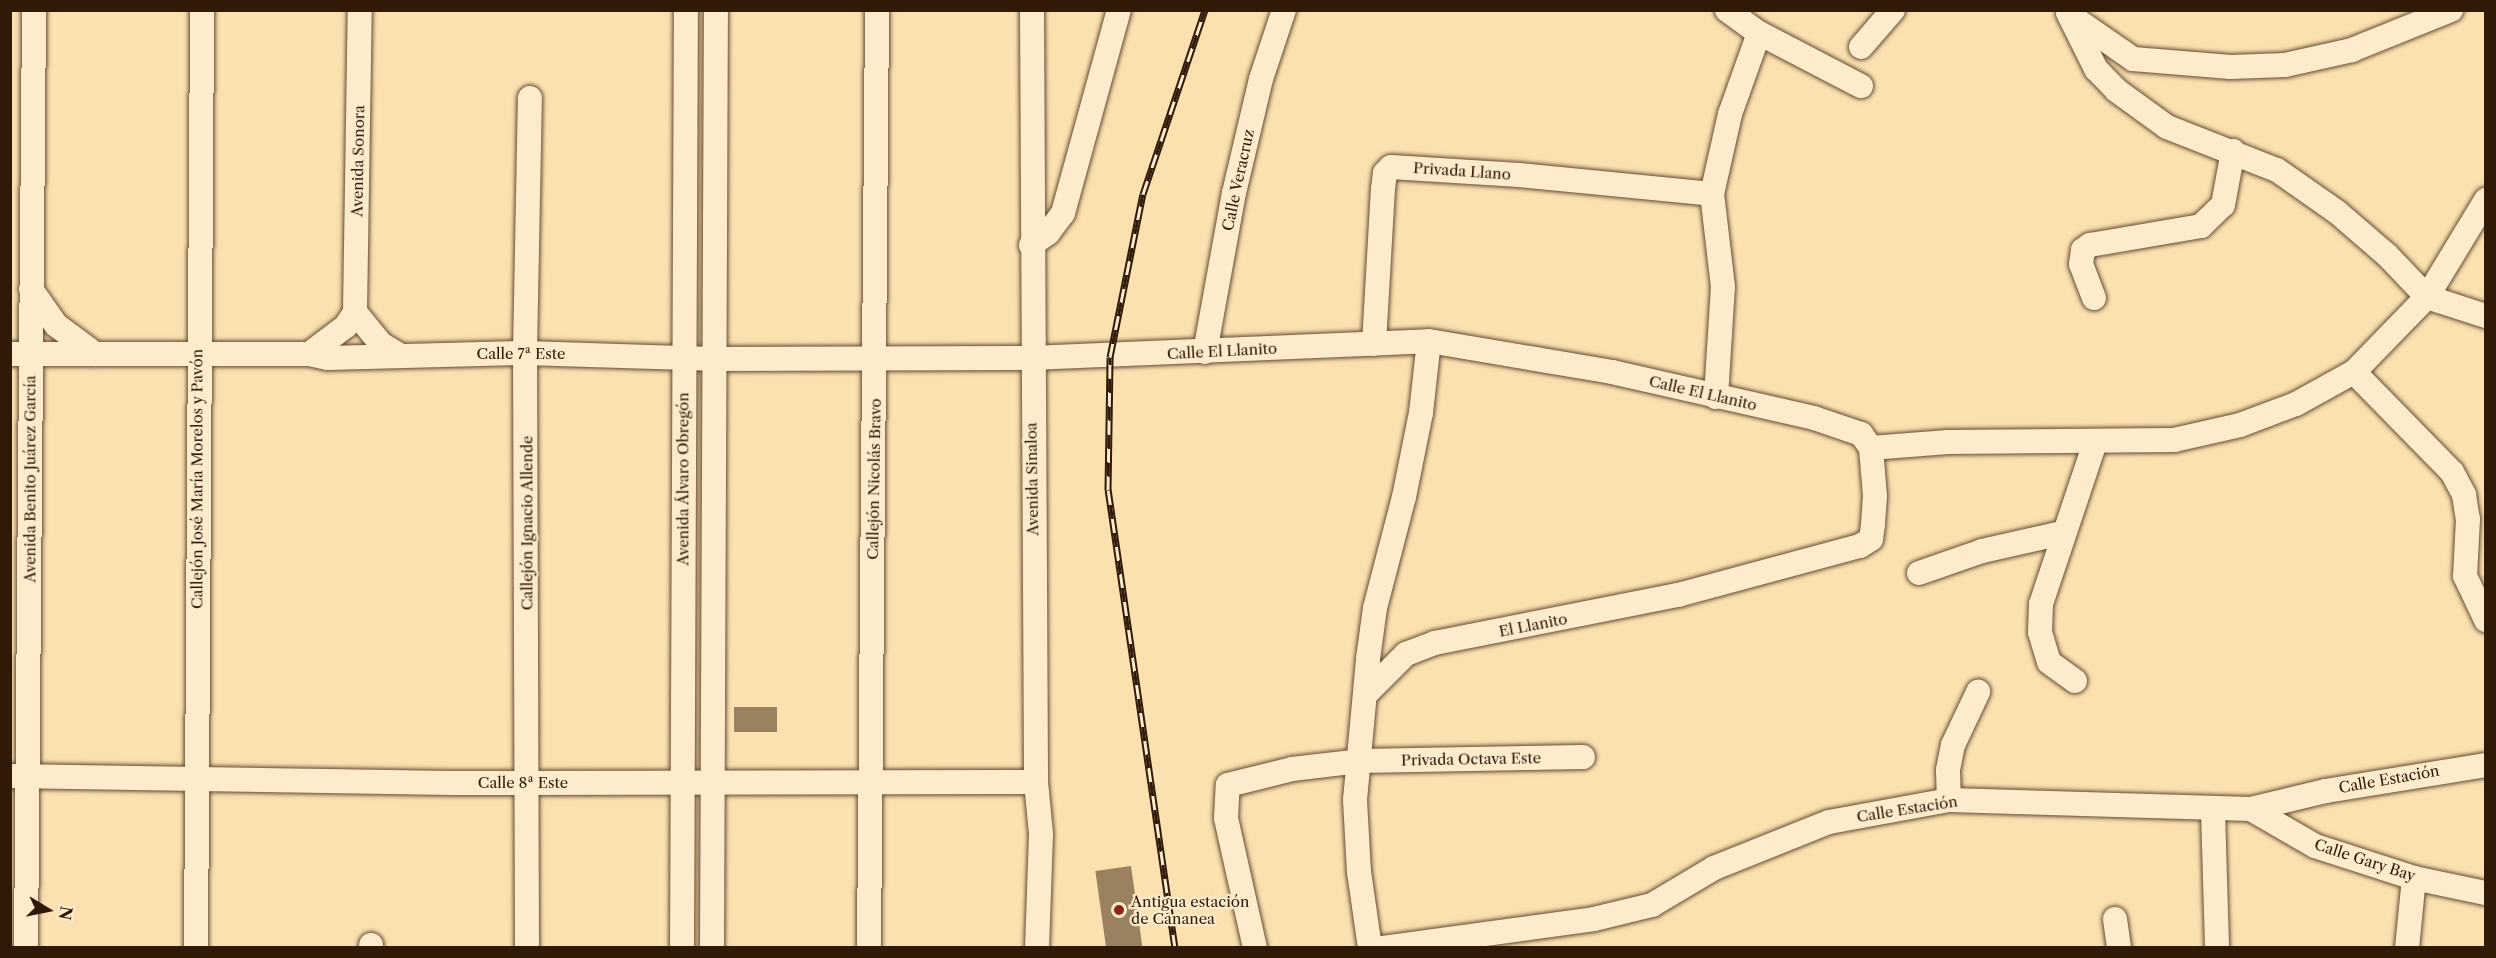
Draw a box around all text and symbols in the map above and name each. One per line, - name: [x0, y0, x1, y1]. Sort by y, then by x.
- street label: Avenida Sonora: [348, 105, 368, 217]
- street label: Calle Veracruz: [1218, 127, 1258, 233]
- street label: Privada Llano: [1412, 159, 1512, 183]
- street label: Calle El Llanito: [1166, 339, 1278, 363]
- street label: Calle 7ª Este: [477, 345, 565, 363]
- street label: Callejón José María Morelos y Pavón: [188, 348, 206, 610]
- street label: Calle El Llanito: [1647, 372, 1759, 414]
- street label: Avenida Benito Juárez García: [21, 375, 39, 583]
- street label: Avenida Álvaro Obregón: [674, 392, 692, 566]
- street label: Callejón Nicolás Bravo: [864, 398, 884, 560]
- street label: Avenida Sinaloa: [1022, 422, 1042, 536]
- street label: Callejón Ignacio Allende: [518, 435, 536, 611]
- street label: El Llanito: [1497, 610, 1569, 640]
- street label: Privada Octava Este: [1401, 749, 1541, 769]
- street label: Calle Estación: [2337, 761, 2441, 797]
- street label: Calle 8ª Este: [478, 774, 568, 792]
- street label: Calle Estación: [1855, 792, 1959, 826]
- street label: Calle Gary Bay: [2312, 835, 2418, 885]
- north arrow: [18, 880, 78, 940]
- place label: Antigua estación de Cananea: [1131, 892, 1250, 927]
- marker: Antigua estación de Cananea: [1112, 903, 1126, 917]
- text: N: [55, 905, 77, 922]

